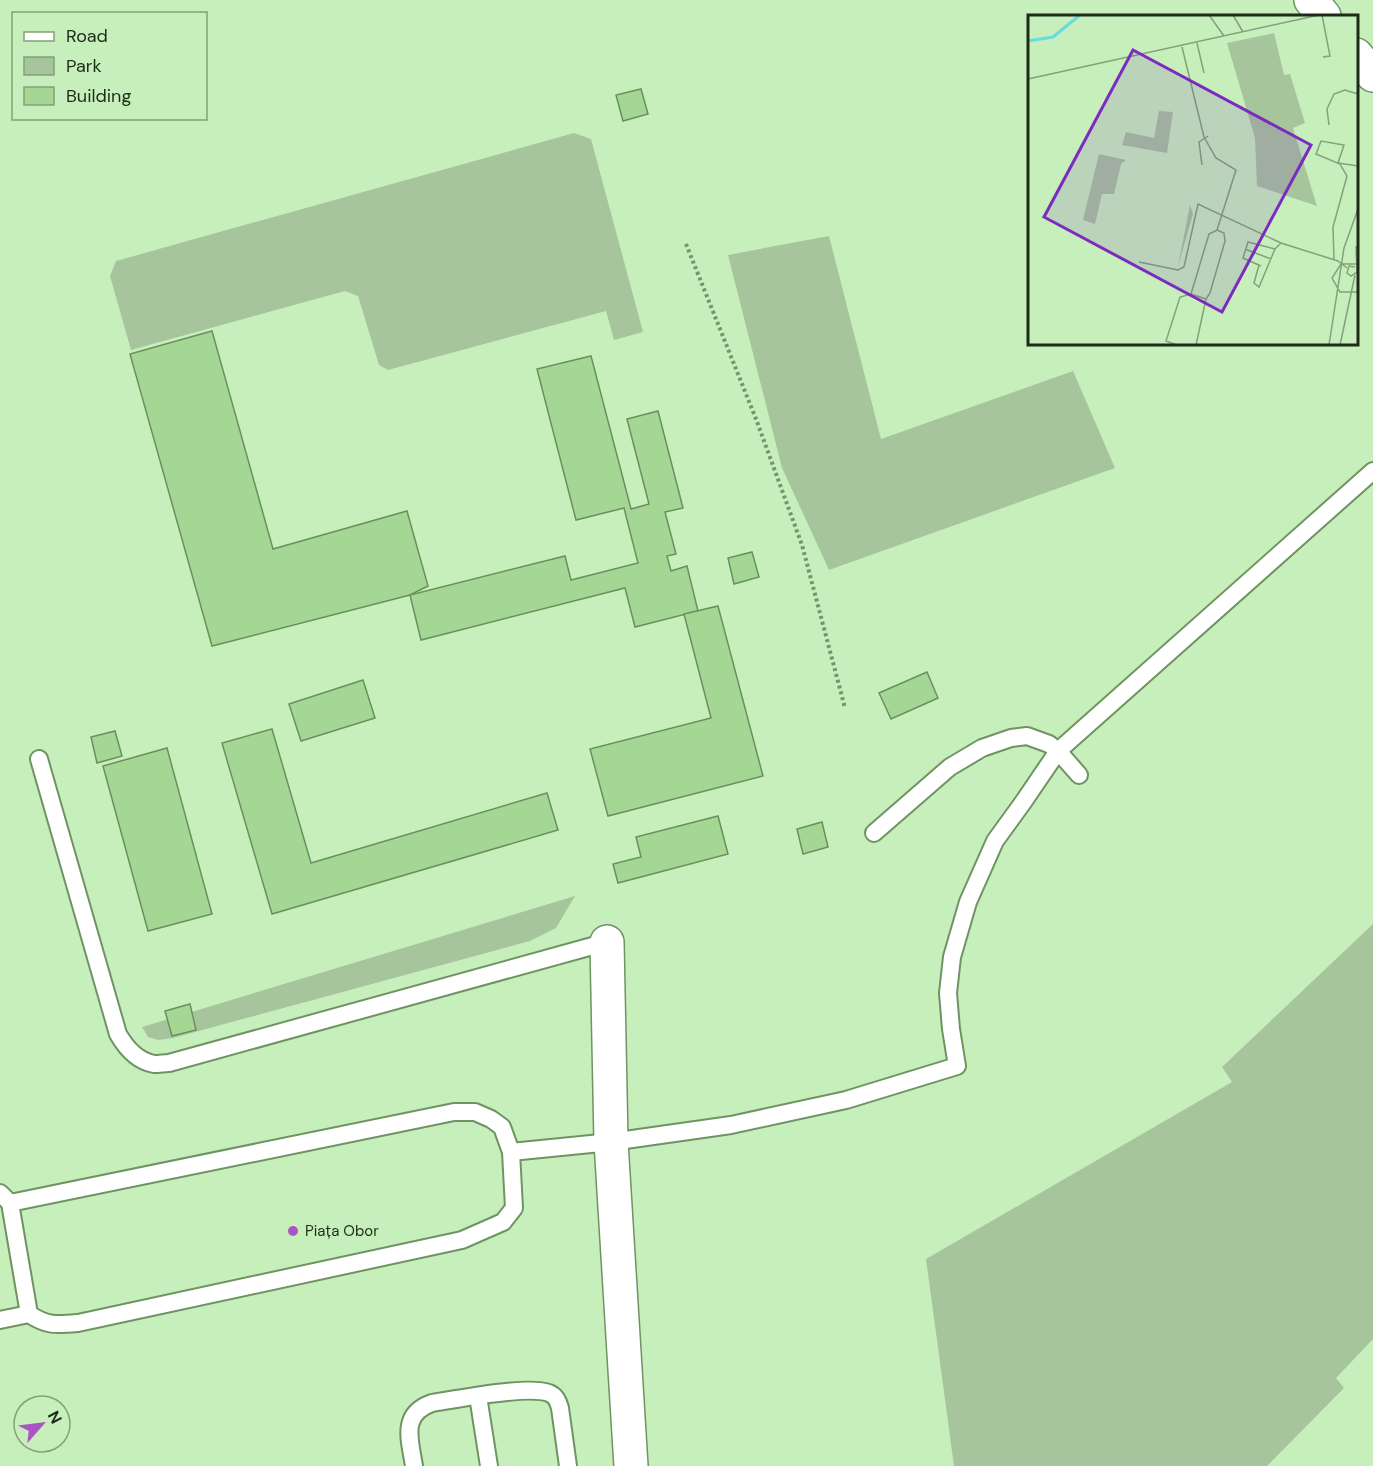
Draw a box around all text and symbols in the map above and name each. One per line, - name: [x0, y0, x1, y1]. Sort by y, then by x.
- legend: [12, 12, 207, 120]
- inset map: [1028, 15, 1358, 345]
- text: Road: [66, 24, 108, 48]
- text: Park: [66, 54, 102, 78]
- text: Building: [66, 84, 131, 108]
- place label: Piața Obor: [305, 1221, 379, 1241]
- marker: Piața Obor: [286, 1224, 300, 1238]
- north arrow: [12, 1394, 72, 1454]
- text: N: [43, 1407, 67, 1427]

